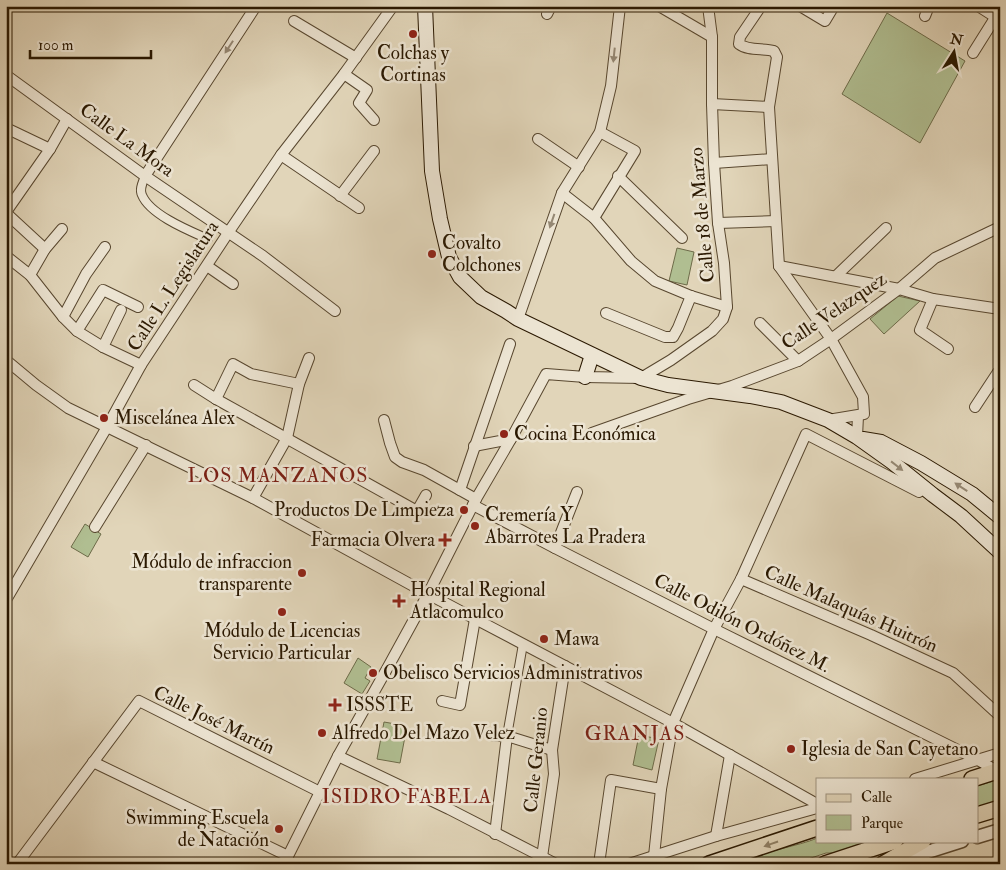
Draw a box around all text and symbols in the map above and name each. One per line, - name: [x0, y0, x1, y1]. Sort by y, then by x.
- scale bar: [30, 28, 151, 60]
- marker: Colchas y Cortinas: [407, 28, 419, 40]
- north arrow: [928, 28, 978, 78]
- text: N: [948, 30, 965, 49]
- text: 100 m: [38, 36, 74, 55]
- one-way arrow: [224, 40, 234, 54]
- place label: Colchas y Cortinas: [377, 41, 450, 87]
- one-way arrow: [610, 47, 618, 63]
- street label: Calle La Mora: [75, 98, 179, 182]
- street label: Calle 18 de Marzo: [684, 146, 720, 284]
- one-way arrow: [548, 213, 555, 228]
- street label: Calle L. Legislatura: [122, 216, 224, 356]
- place label: Covalto Colchones: [442, 231, 521, 277]
- marker: Covalto Colchones: [426, 248, 438, 260]
- street label: Calle Velazquez: [777, 267, 891, 355]
- place label: Miscelánea Alex: [114, 406, 236, 430]
- marker: Miscelánea Alex: [98, 412, 110, 424]
- place label: Cocina Económica: [514, 422, 656, 446]
- marker: Cocina Económica: [498, 428, 510, 440]
- one-way arrow: [890, 461, 903, 472]
- district label: LOS MANZANOS: [188, 463, 368, 488]
- one-way arrow: [955, 482, 968, 492]
- place label: Productos De Limpieza: [274, 498, 454, 523]
- place label: Cremería Y Abarrotes La Pradera: [484, 503, 646, 549]
- marker: Productos De Limpieza: [458, 504, 470, 516]
- marker: Cremería Y Abarrotes La Pradera: [469, 520, 481, 532]
- place label: Farmacia Olvera: [311, 528, 435, 552]
- marker: Farmacia Olvera: [439, 534, 451, 546]
- place label: Módulo de infraccion transparente: [131, 550, 292, 597]
- street label: Calle Malaquías Huitrón: [761, 560, 942, 658]
- marker: Módulo de infraccion transparente: [296, 567, 308, 579]
- street label: Calle Odilón Ordóñez M.: [650, 568, 834, 678]
- place label: Hospital Regional Atlacomulco: [409, 578, 546, 624]
- marker: Hospital Regional Atlacomulco: [392, 594, 406, 608]
- marker: Módulo de Licencias Servicio Particular: [276, 606, 288, 618]
- place label: Módulo de Licencias Servicio Particular: [204, 619, 360, 665]
- place label: Mawa: [554, 627, 600, 651]
- marker: Mawa: [538, 633, 550, 645]
- place label: Obelisco Servicios Administrativos: [383, 661, 643, 685]
- marker: Obelisco Servicios Administrativos: [367, 667, 379, 679]
- street label: Calle José Martín: [149, 680, 279, 760]
- place label: ISSSTE: [346, 693, 413, 717]
- marker: ISSSTE: [328, 698, 342, 712]
- street label: Calle Geranio: [519, 706, 553, 814]
- place label: Alfredo Del Mazo Velez: [331, 721, 515, 745]
- district label: GRANJAS: [585, 721, 685, 746]
- marker: Alfredo Del Mazo Velez: [316, 727, 328, 739]
- place label: Iglesia de San Cayetano: [801, 737, 978, 761]
- marker: Iglesia de San Cayetano: [785, 743, 797, 755]
- legend: [816, 778, 978, 842]
- district label: ISIDRO FABELA: [322, 784, 492, 809]
- text: Calle: [861, 788, 892, 807]
- place label: Swimming Escuela de Natación: [126, 806, 269, 852]
- text: Parque: [861, 814, 903, 833]
- marker: Swimming Escuela de Natación: [273, 823, 285, 835]
- one-way arrow: [763, 840, 778, 848]

